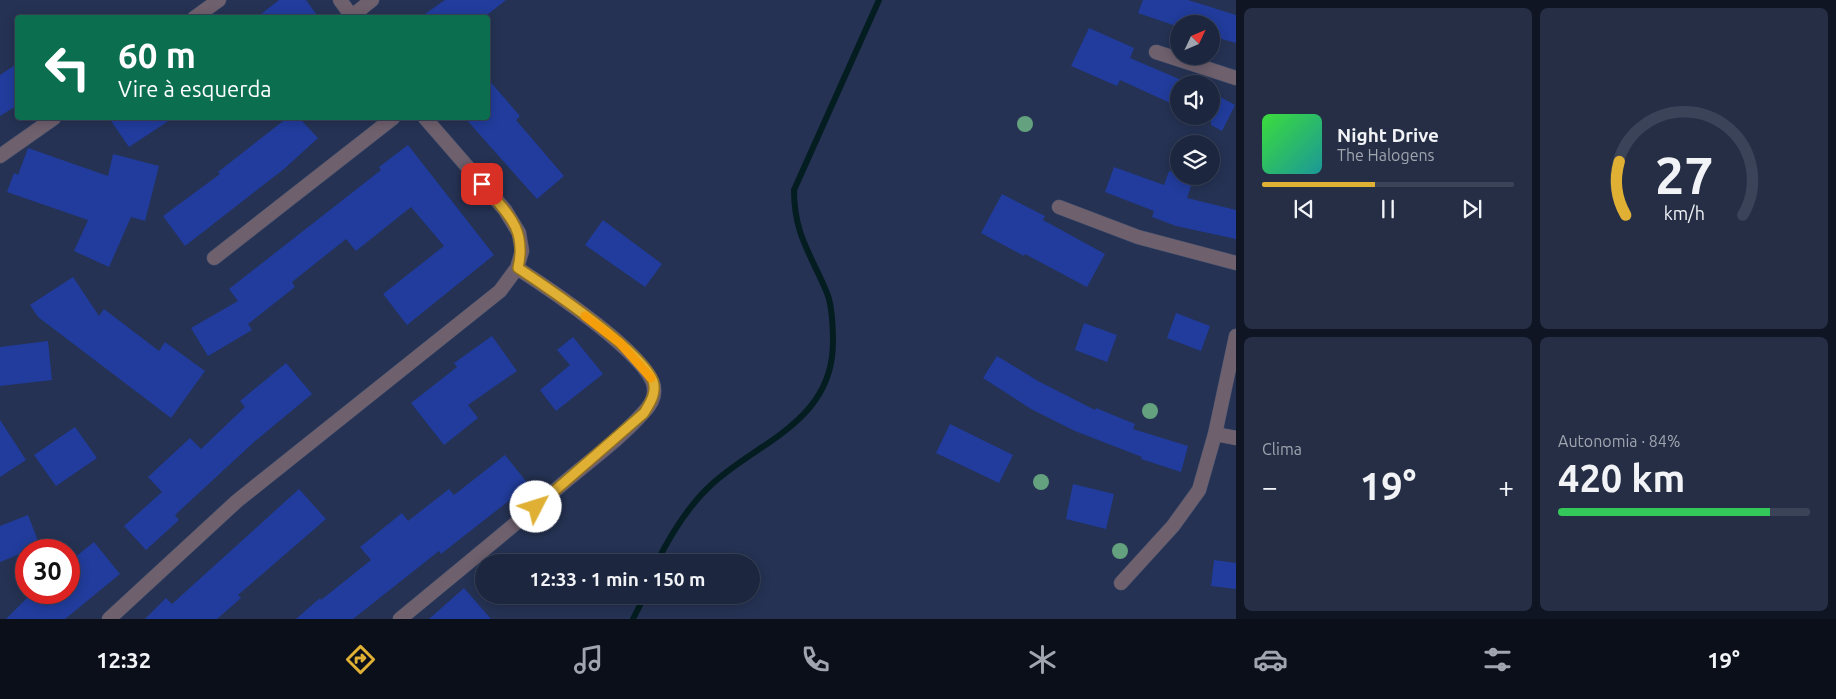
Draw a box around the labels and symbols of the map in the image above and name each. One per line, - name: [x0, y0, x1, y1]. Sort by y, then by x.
- north arrow: [1170, 15, 1220, 65]
- pin: [461, 163, 503, 205]
- position arrow: [509, 480, 561, 532]
- speed limit sign: 30: [15, 539, 80, 604]

